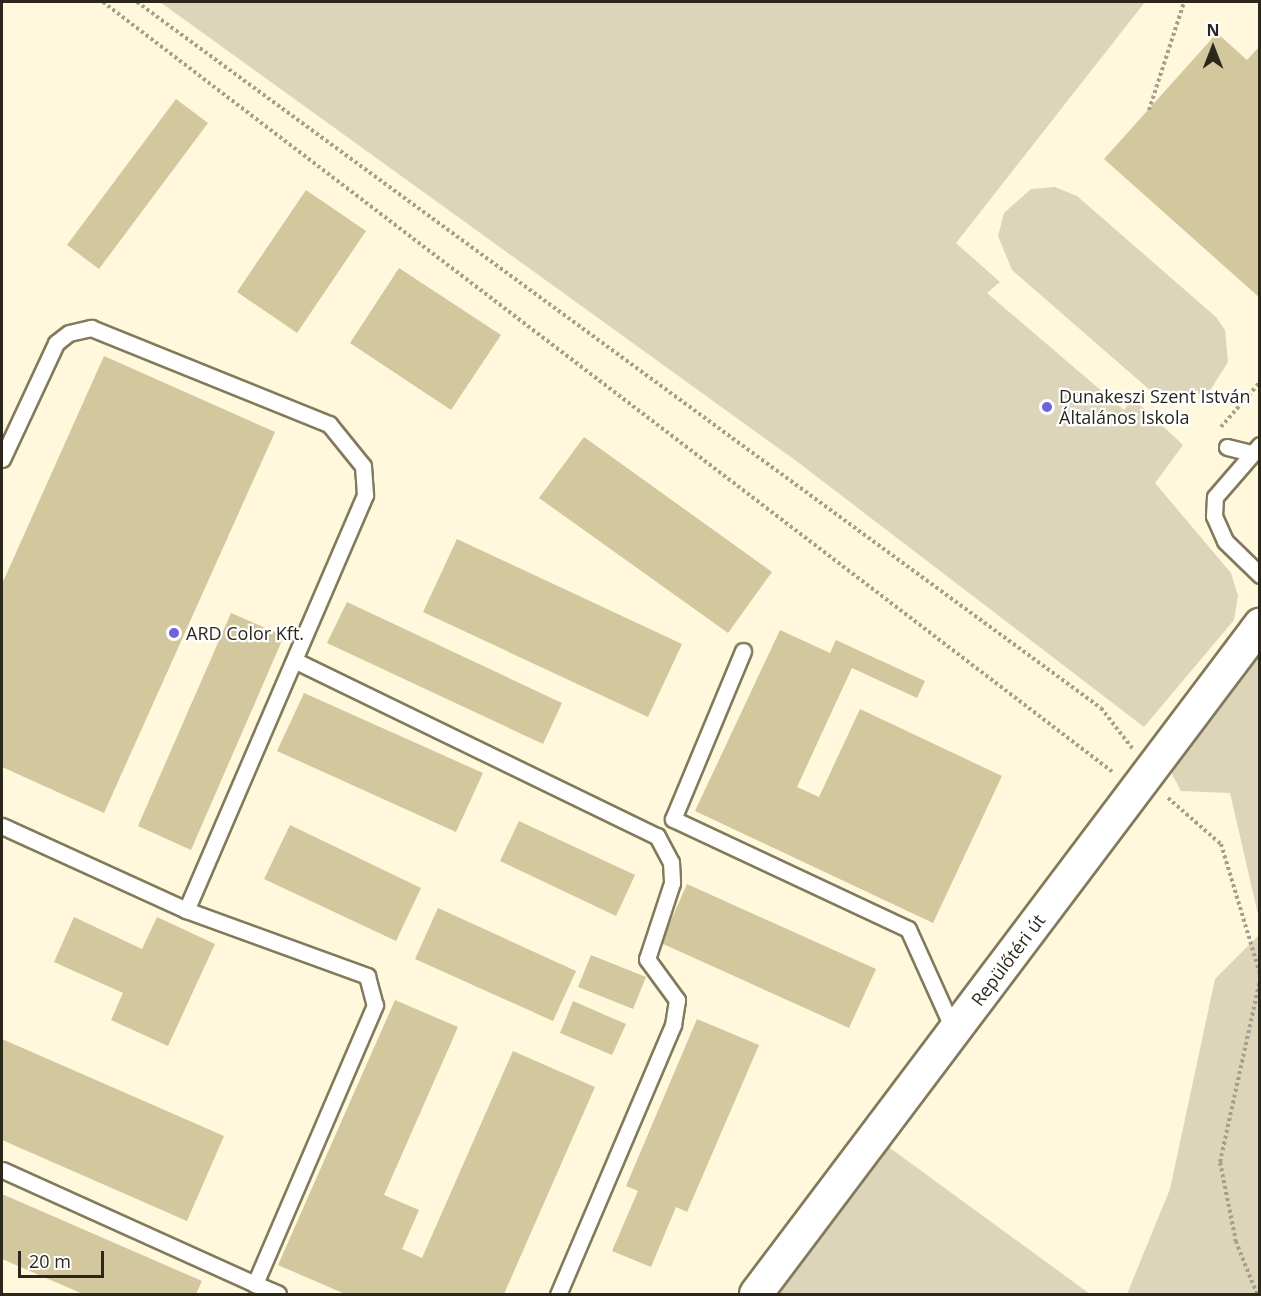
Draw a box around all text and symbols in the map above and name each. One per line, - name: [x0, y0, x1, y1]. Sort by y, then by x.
- north arrow: [1183, 18, 1243, 78]
- text: N: [1206, 19, 1220, 41]
- place label: Dunakeszi Szent István Általános Iskola: [1059, 386, 1251, 428]
- marker: Dunakeszi Szent István Általános Iskola: [1040, 400, 1054, 414]
- place label: ARD Color Kft.: [186, 622, 304, 644]
- marker: ARD Color Kft.: [167, 626, 181, 640]
- street label: Repülőtéri út: [967, 910, 1049, 1010]
- scale bar: [21, 1239, 106, 1277]
- text: 20 m: [29, 1249, 71, 1273]

